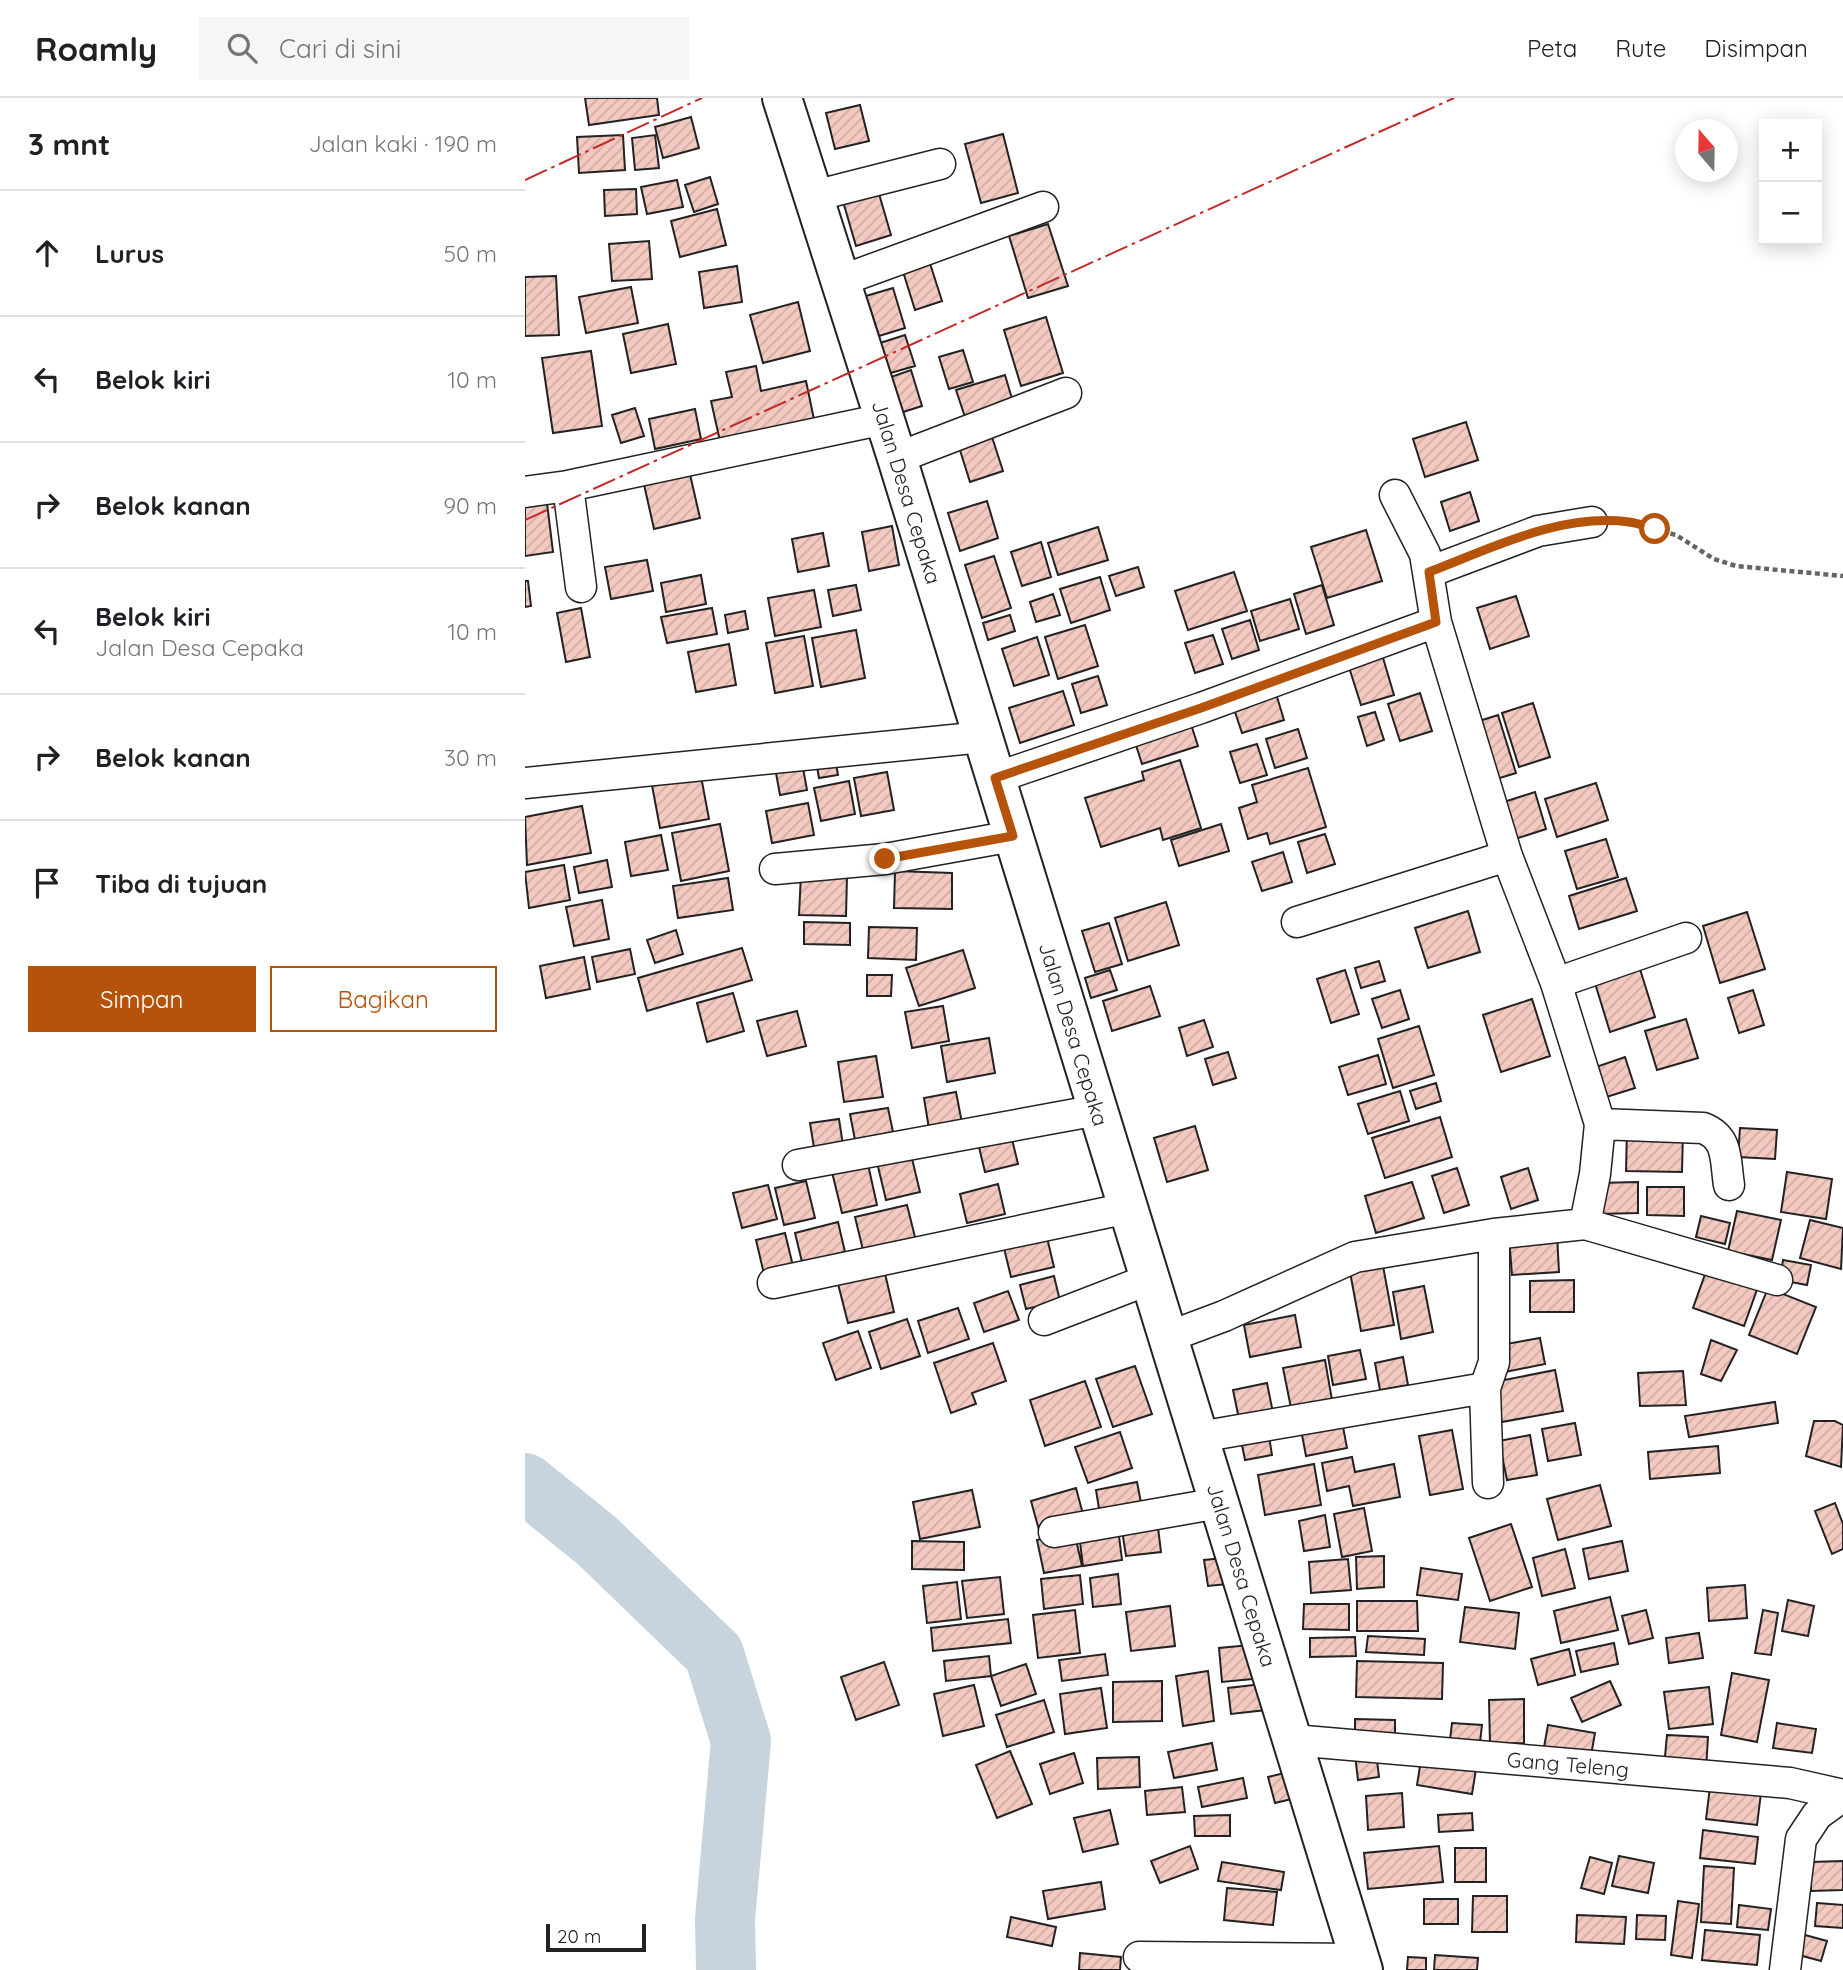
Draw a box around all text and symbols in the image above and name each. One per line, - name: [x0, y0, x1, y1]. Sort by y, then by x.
- search box: [199, 17, 689, 80]
- text: Roamly: [35, 28, 157, 69]
- icon: search: [223, 29, 261, 67]
- text: Cari di sini: [279, 32, 401, 65]
- text: Peta: [1527, 33, 1577, 63]
- text: Rute: [1615, 33, 1666, 63]
- text: Disimpan: [1704, 33, 1808, 63]
- north arrow: [1675, 119, 1738, 182]
- map controls: [1759, 119, 1822, 245]
- button: +: [1759, 119, 1822, 182]
- text: 3 mnt: [28, 125, 110, 163]
- text: Jalan kaki · 190 m: [308, 129, 497, 158]
- button: −: [1759, 182, 1822, 245]
- icon: ahead: [28, 234, 66, 272]
- text: Lurus: [95, 237, 164, 270]
- text: 50 m: [444, 239, 497, 268]
- icon: left: [28, 360, 66, 398]
- text: Belok kiri: [95, 363, 211, 396]
- text: 10 m: [448, 365, 497, 394]
- street label: Jalan Desa Cepaka: [867, 397, 947, 587]
- icon: right: [28, 486, 66, 524]
- text: Belok kanan: [95, 489, 251, 522]
- text: 90 m: [443, 491, 497, 520]
- route start: [1639, 513, 1670, 544]
- text: Belok kiri: [95, 600, 211, 633]
- icon: left: [28, 612, 66, 650]
- text: 10 m: [448, 617, 497, 646]
- text: Jalan Desa Cepaka: [95, 633, 304, 662]
- icon: right: [28, 738, 66, 776]
- text: Belok kanan: [95, 741, 251, 774]
- text: 30 m: [444, 743, 497, 772]
- route end: [869, 843, 900, 874]
- icon: arrive: [28, 864, 66, 902]
- text: Tiba di tujuan: [95, 867, 267, 900]
- street label: Jalan Desa Cepaka: [1034, 939, 1114, 1129]
- button: Simpan: [28, 966, 256, 1032]
- button: Bagikan: [270, 966, 497, 1032]
- street label: Jalan Desa Cepaka: [1202, 1480, 1282, 1670]
- street label: Gang Teleng: [1506, 1746, 1630, 1782]
- scale bar: [546, 1921, 646, 1953]
- text: 20 m: [557, 1924, 601, 1948]

